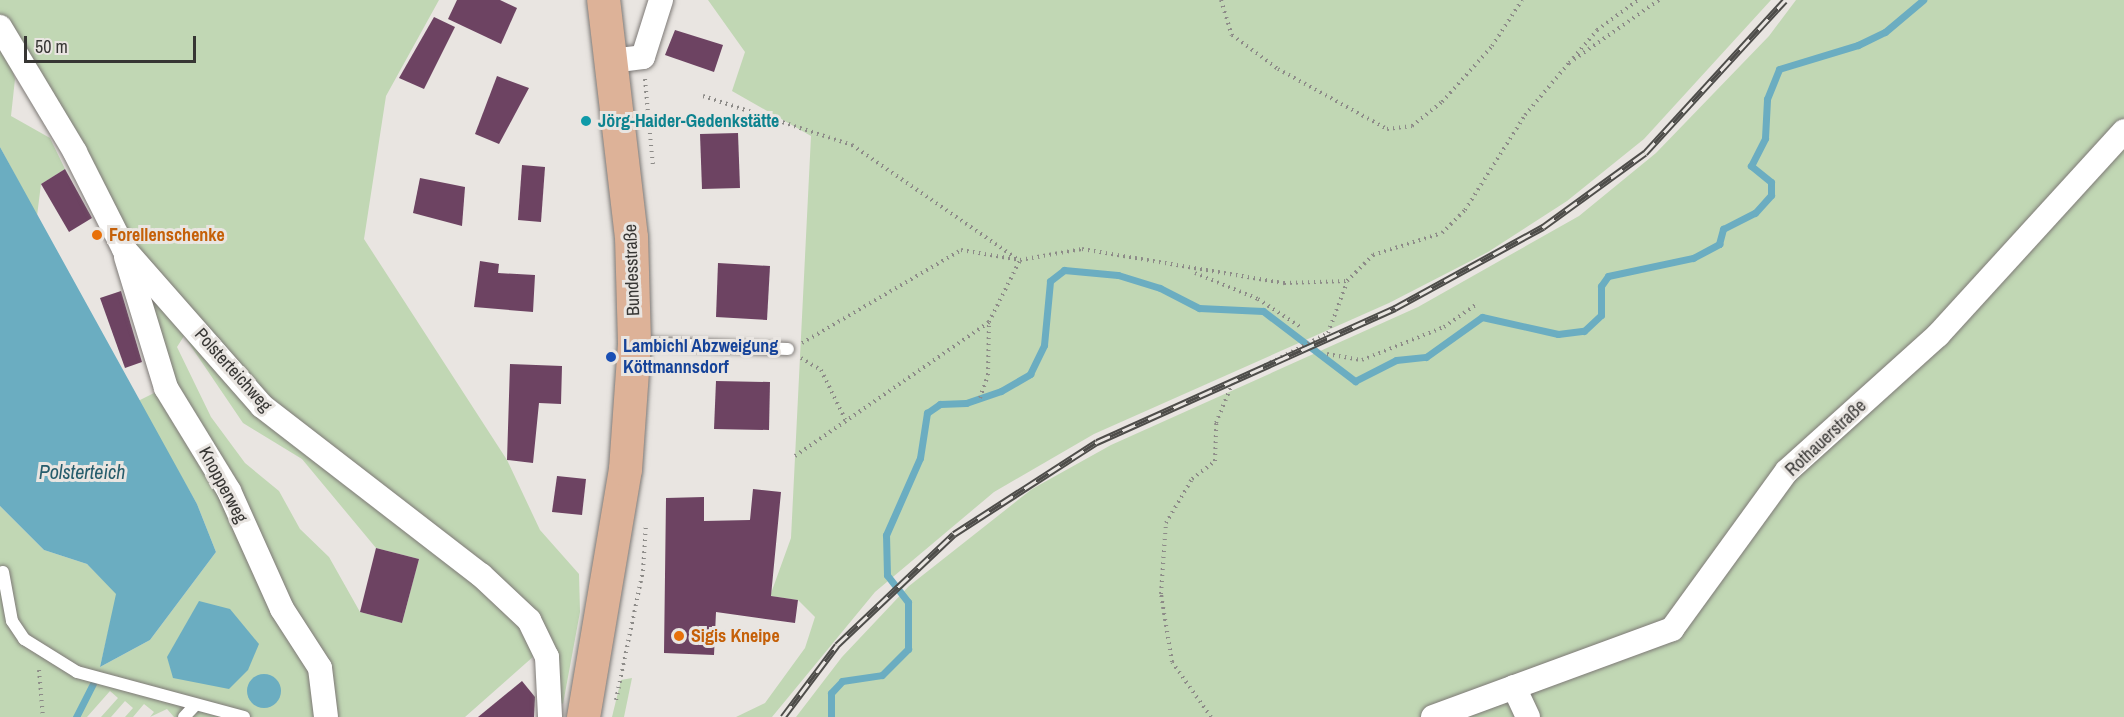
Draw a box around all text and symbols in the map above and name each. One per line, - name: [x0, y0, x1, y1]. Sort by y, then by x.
- scale bar: [27, 24, 200, 62]
- text: 50 m: [35, 34, 68, 59]
- place label: Jörg-Haider-Gedenkstätte: [598, 110, 779, 132]
- marker: Jörg-Haider-Gedenkstätte: [579, 114, 593, 128]
- place label: Forellenschenke: [109, 224, 225, 246]
- street label: Bundesstraße: [620, 224, 644, 316]
- marker: Forellenschenke: [90, 228, 104, 242]
- street label: Polsterteichweg: [190, 324, 276, 416]
- place label: Lambichl Abzweigung Köttmannsdorf: [623, 336, 779, 378]
- marker: Lambichl Abzweigung Köttmannsdorf: [604, 350, 618, 364]
- street label: Rothauerstraße: [1781, 395, 1871, 481]
- street label: Knopperweg: [194, 443, 252, 527]
- water label: Polsterteich: [39, 459, 125, 483]
- place label: Sigis Kneipe: [691, 625, 780, 647]
- marker: Sigis Kneipe: [672, 629, 686, 643]

